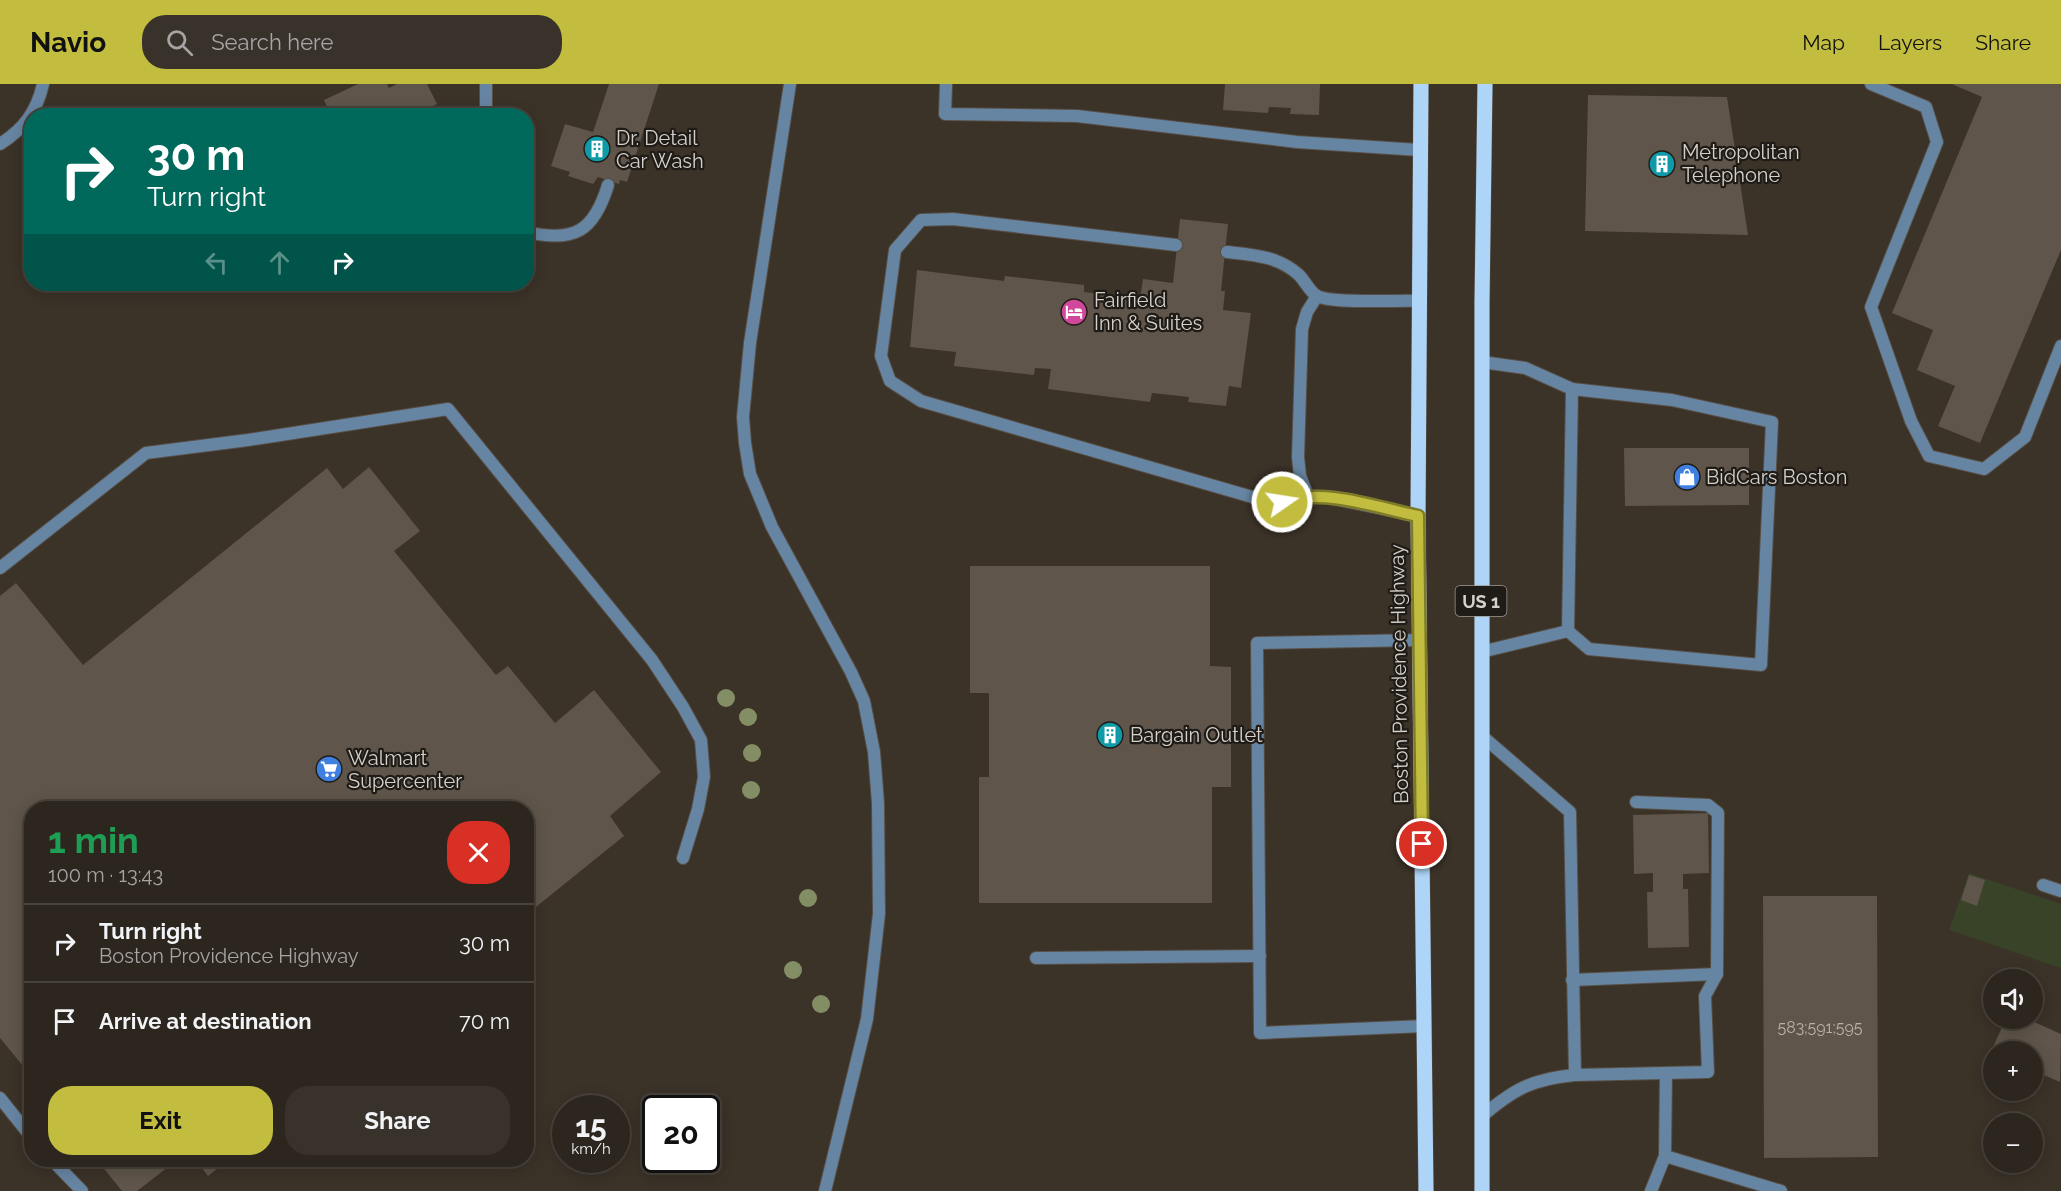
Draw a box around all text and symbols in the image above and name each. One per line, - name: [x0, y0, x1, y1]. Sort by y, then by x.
- search box: [142, 15, 562, 69]
- text: Navio: [30, 26, 106, 59]
- icon: search: [163, 26, 196, 59]
- text: Search here: [211, 29, 333, 55]
- text: Map: [1802, 30, 1845, 55]
- text: Layers: [1878, 30, 1942, 55]
- text: Share: [1975, 30, 2031, 55]
- place label: Dr. Detail Car Wash: [616, 126, 704, 173]
- text: 30 m: [147, 131, 245, 180]
- icon: right: [48, 132, 126, 210]
- building icon: Dr. Detail Car Wash: [582, 134, 612, 164]
- place label: Metropolitan Telephone: [1682, 140, 1800, 187]
- building icon: Metropolitan Telephone: [1647, 149, 1677, 179]
- text: Turn right: [147, 181, 266, 212]
- icon: left: [200, 246, 233, 279]
- icon: ahead: [263, 246, 296, 279]
- icon: right: [326, 246, 359, 279]
- place label: Fairfield Inn & Suites: [1094, 288, 1202, 335]
- hotel icon: Fairfield Inn & Suites: [1059, 297, 1089, 327]
- shop icon: BidCars Boston: [1672, 462, 1702, 492]
- place label: BidCars Boston: [1706, 465, 1847, 489]
- position arrow: [1250, 470, 1314, 534]
- street label: Boston Providence Highway: [1385, 544, 1413, 804]
- road number: US 1: [1456, 586, 1506, 616]
- building icon: Bargain Outlet: [1095, 720, 1125, 750]
- place label: Bargain Outlet: [1130, 723, 1263, 747]
- place label: Walmart Supercenter: [348, 746, 462, 793]
- supermarket icon: Walmart Supercenter: [314, 754, 344, 784]
- pin: [1396, 818, 1447, 869]
- text: 1 min: [48, 819, 139, 861]
- button: close: [447, 821, 510, 884]
- icon: arrive: [1405, 827, 1438, 860]
- text: 100 m · 13:43: [48, 863, 163, 887]
- text: Turn right: [99, 918, 202, 944]
- icon: right: [48, 927, 81, 960]
- text: 30 m: [459, 930, 510, 956]
- text: Boston Providence Highway: [99, 944, 359, 968]
- map controls: [1983, 969, 2043, 1173]
- button: sound: [1983, 969, 2043, 1029]
- icon: arrive: [48, 1005, 81, 1038]
- text: Arrive at destination: [99, 1008, 312, 1034]
- text: 70 m: [459, 1008, 510, 1034]
- house number: 583;591;595: [1777, 1018, 1863, 1037]
- button: +: [1983, 1041, 2043, 1101]
- button: Exit: [48, 1086, 273, 1155]
- button: Share: [285, 1086, 510, 1155]
- speed limit sign: 20: [642, 1095, 720, 1173]
- text: 15: [575, 1109, 607, 1144]
- button: −: [1983, 1113, 2043, 1173]
- text: km/h: [571, 1140, 611, 1158]

